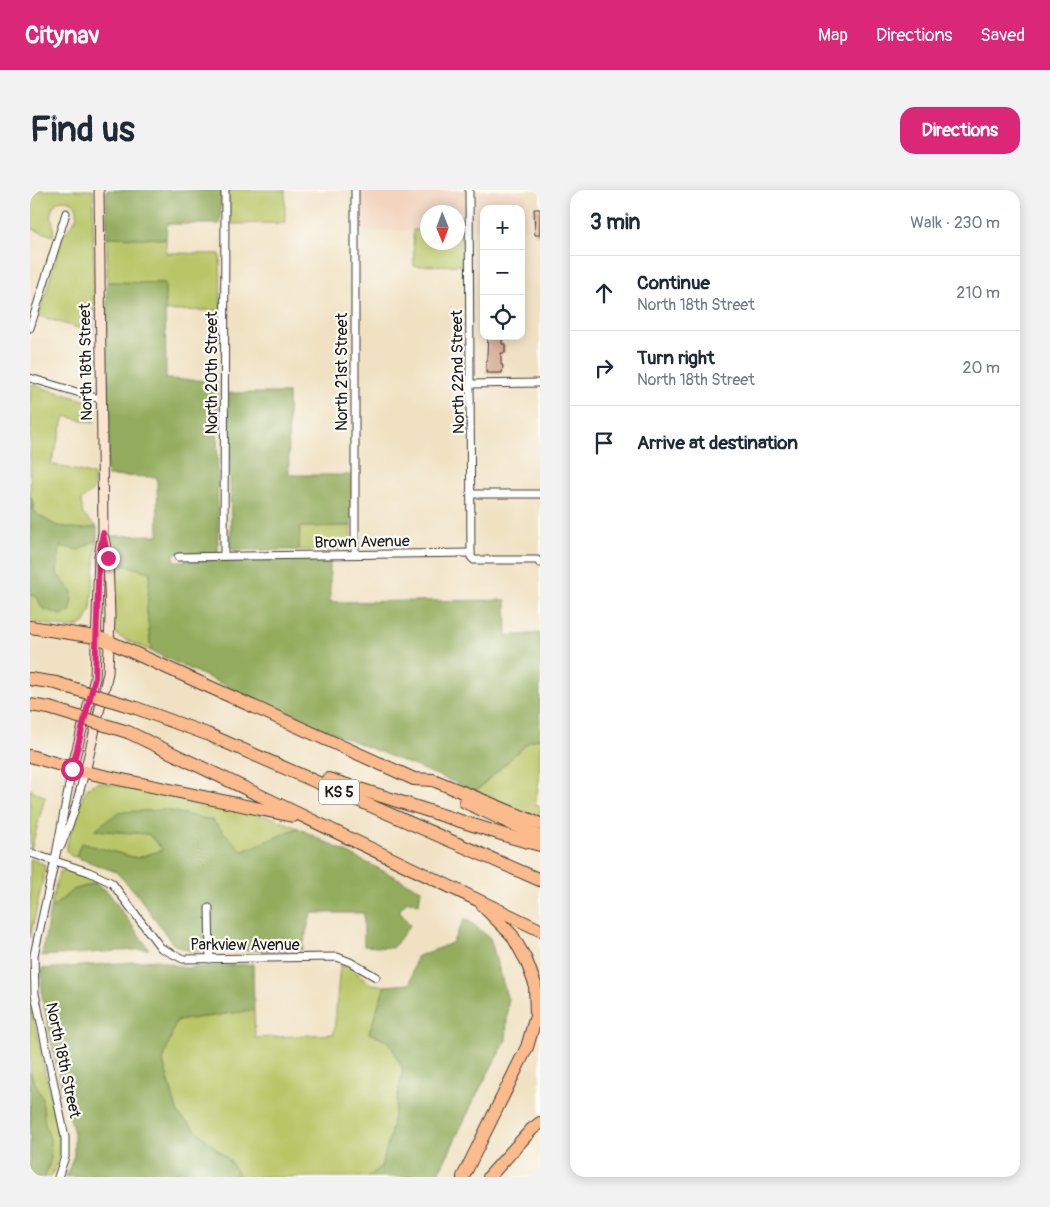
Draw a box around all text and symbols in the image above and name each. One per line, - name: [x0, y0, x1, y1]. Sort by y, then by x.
- text: Citynav: [25, 21, 100, 50]
- text: Map: [818, 24, 848, 47]
- text: Directions: [876, 24, 952, 47]
- text: Saved: [980, 24, 1025, 47]
- button: Directions: [900, 107, 1020, 154]
- text: Find us: [30, 108, 135, 152]
- north arrow: [420, 205, 465, 250]
- map controls: [480, 205, 525, 340]
- button: +: [480, 205, 525, 250]
- text: 3 min: [590, 209, 640, 236]
- text: Walk · 230 m: [910, 213, 1000, 233]
- button: −: [480, 250, 525, 295]
- text: Continue: [637, 271, 710, 295]
- icon: ahead: [590, 279, 618, 307]
- text: 210 m: [956, 283, 1000, 303]
- button: locate: [480, 295, 525, 340]
- text: North 18th Street: [637, 295, 755, 315]
- street label: North 18th Street: [75, 302, 97, 421]
- street label: North 22nd Street: [447, 309, 469, 434]
- street label: North 20th Street: [202, 311, 222, 435]
- street label: North 21st Street: [332, 312, 352, 431]
- text: Turn right: [637, 346, 715, 370]
- icon: right: [590, 354, 618, 382]
- text: 20 m: [962, 358, 1000, 378]
- text: North 18th Street: [637, 370, 755, 390]
- icon: arrive: [590, 429, 618, 457]
- text: Arrive at destination: [637, 431, 798, 455]
- street label: Brown Avenue: [314, 531, 410, 553]
- route end: [97, 547, 120, 570]
- route start: [61, 758, 84, 781]
- road number: KS 5: [319, 780, 359, 804]
- street label: Parkview Avenue: [190, 935, 300, 955]
- street label: North 18th Street: [41, 1001, 85, 1120]

